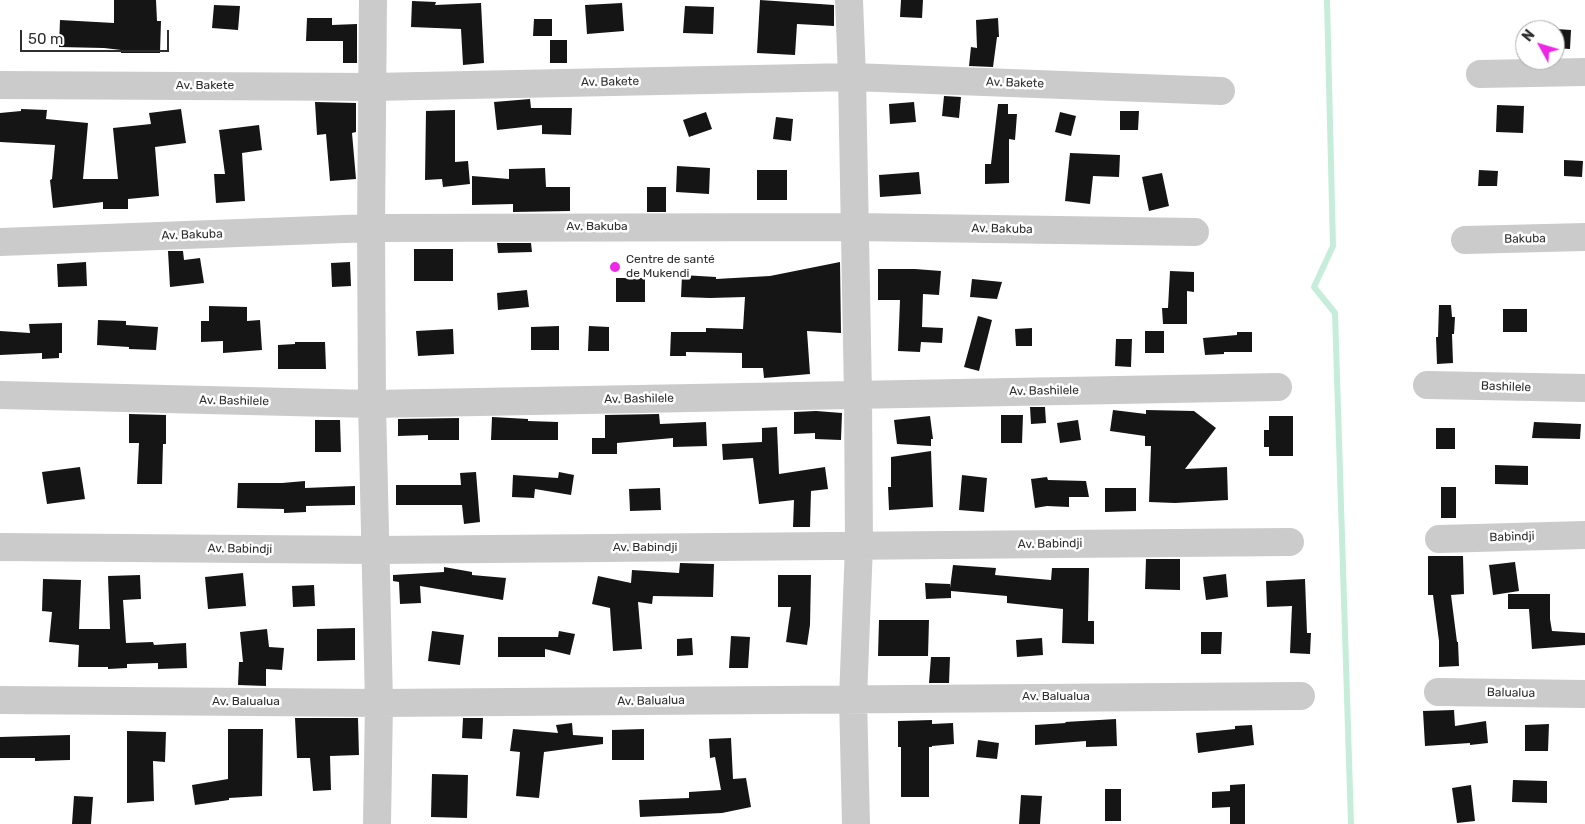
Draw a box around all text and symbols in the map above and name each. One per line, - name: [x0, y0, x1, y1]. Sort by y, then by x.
- scale bar: [22, 20, 171, 52]
- north arrow: [1515, 20, 1565, 70]
- text: N: [1519, 27, 1539, 45]
- text: 50 m: [28, 30, 63, 48]
- street label: Av. Bakete: [581, 74, 639, 90]
- street label: Av. Bakete: [986, 75, 1044, 91]
- street label: Av. Bakete: [176, 79, 234, 93]
- street label: Av. Bakuba: [566, 220, 628, 234]
- street label: Av. Bakuba: [971, 221, 1033, 237]
- street label: Av. Bakuba: [161, 227, 223, 243]
- street label: Bakuba: [1504, 231, 1546, 247]
- place label: Centre de santé de Mukendi: [626, 253, 715, 281]
- marker: Centre de santé de Mukendi: [608, 260, 622, 274]
- street label: Bashilele: [1481, 379, 1531, 395]
- street label: Av. Bashilele: [1009, 383, 1079, 399]
- street label: Av. Bashilele: [604, 391, 674, 407]
- street label: Av. Bashilele: [199, 393, 269, 409]
- street label: Babindji: [1489, 529, 1535, 545]
- street label: Av. Babindji: [1018, 536, 1082, 552]
- street label: Av. Babindji: [208, 541, 272, 557]
- street label: Av. Babindji: [613, 541, 677, 555]
- street label: Balualua: [1487, 685, 1535, 701]
- street label: Av. Balualua: [1022, 690, 1090, 704]
- street label: Av. Balualua: [617, 693, 685, 709]
- street label: Av. Balualua: [212, 695, 280, 709]

